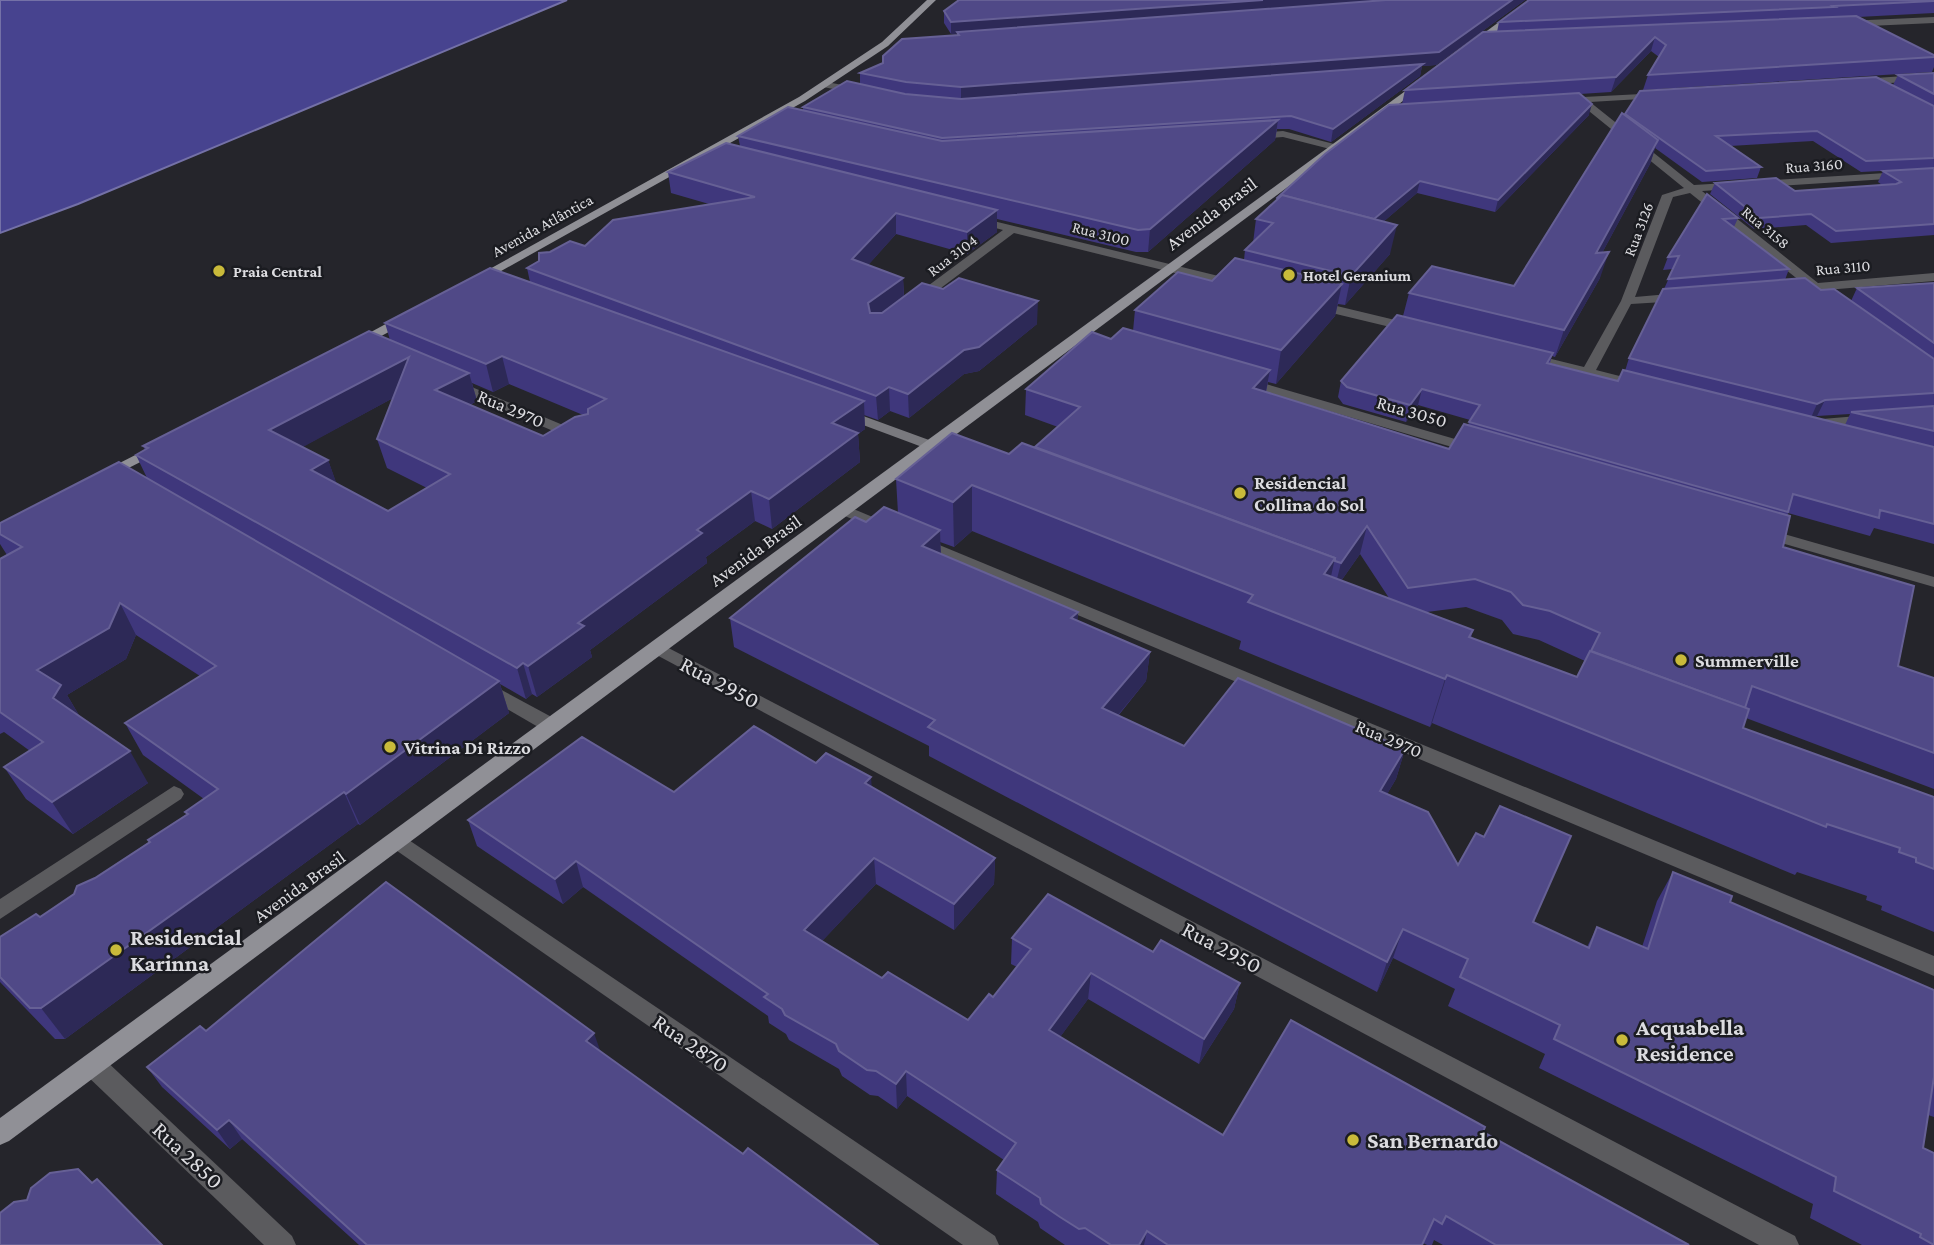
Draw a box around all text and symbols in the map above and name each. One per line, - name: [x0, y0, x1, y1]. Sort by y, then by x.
- street label: Rua 3160: [1785, 155, 1843, 176]
- street label: Avenida Brasil: [1162, 173, 1261, 254]
- street label: Avenida Atlântica: [489, 190, 596, 260]
- street label: Rua 3126: [1620, 200, 1656, 258]
- street label: Rua 3158: [1739, 203, 1793, 252]
- street label: Rua 3100: [1070, 218, 1131, 249]
- street label: Rua 3104: [924, 231, 980, 280]
- street label: Rua 3110: [1815, 257, 1871, 278]
- marker: Praia Central: [211, 263, 227, 279]
- place label: Praia Central: [233, 263, 322, 280]
- marker: Hotel Geranium: [1281, 267, 1297, 283]
- place label: Hotel Geranium: [1303, 267, 1412, 284]
- street label: Rua 2970: [474, 385, 547, 432]
- street label: Rua 3050: [1374, 391, 1449, 432]
- place label: Residencial Collina do Sol: [1254, 472, 1365, 515]
- marker: Residencial Collina do Sol: [1232, 485, 1248, 501]
- street label: Avenida Brasil: [705, 510, 805, 591]
- street label: Rua 2950: [676, 650, 764, 714]
- place label: Summerville: [1695, 650, 1799, 671]
- marker: Summerville: [1673, 652, 1689, 668]
- street label: Rua 2970: [1352, 715, 1425, 762]
- place label: Vitrina Di Rizzo: [403, 737, 531, 758]
- marker: Vitrina Di Rizzo: [382, 739, 398, 755]
- street label: Avenida Brasil: [249, 846, 349, 927]
- street label: Rua 2950: [1178, 915, 1266, 979]
- place label: Residencial Karinna: [130, 924, 242, 976]
- marker: Residencial Karinna: [108, 942, 124, 958]
- street label: Rua 2870: [648, 1008, 734, 1078]
- place label: Acquabella Residence: [1635, 1014, 1745, 1066]
- marker: Acquabella Residence: [1614, 1032, 1630, 1048]
- street label: Rua 2850: [148, 1116, 228, 1194]
- place label: San Bernardo: [1367, 1127, 1498, 1153]
- marker: San Bernardo: [1345, 1132, 1361, 1148]

